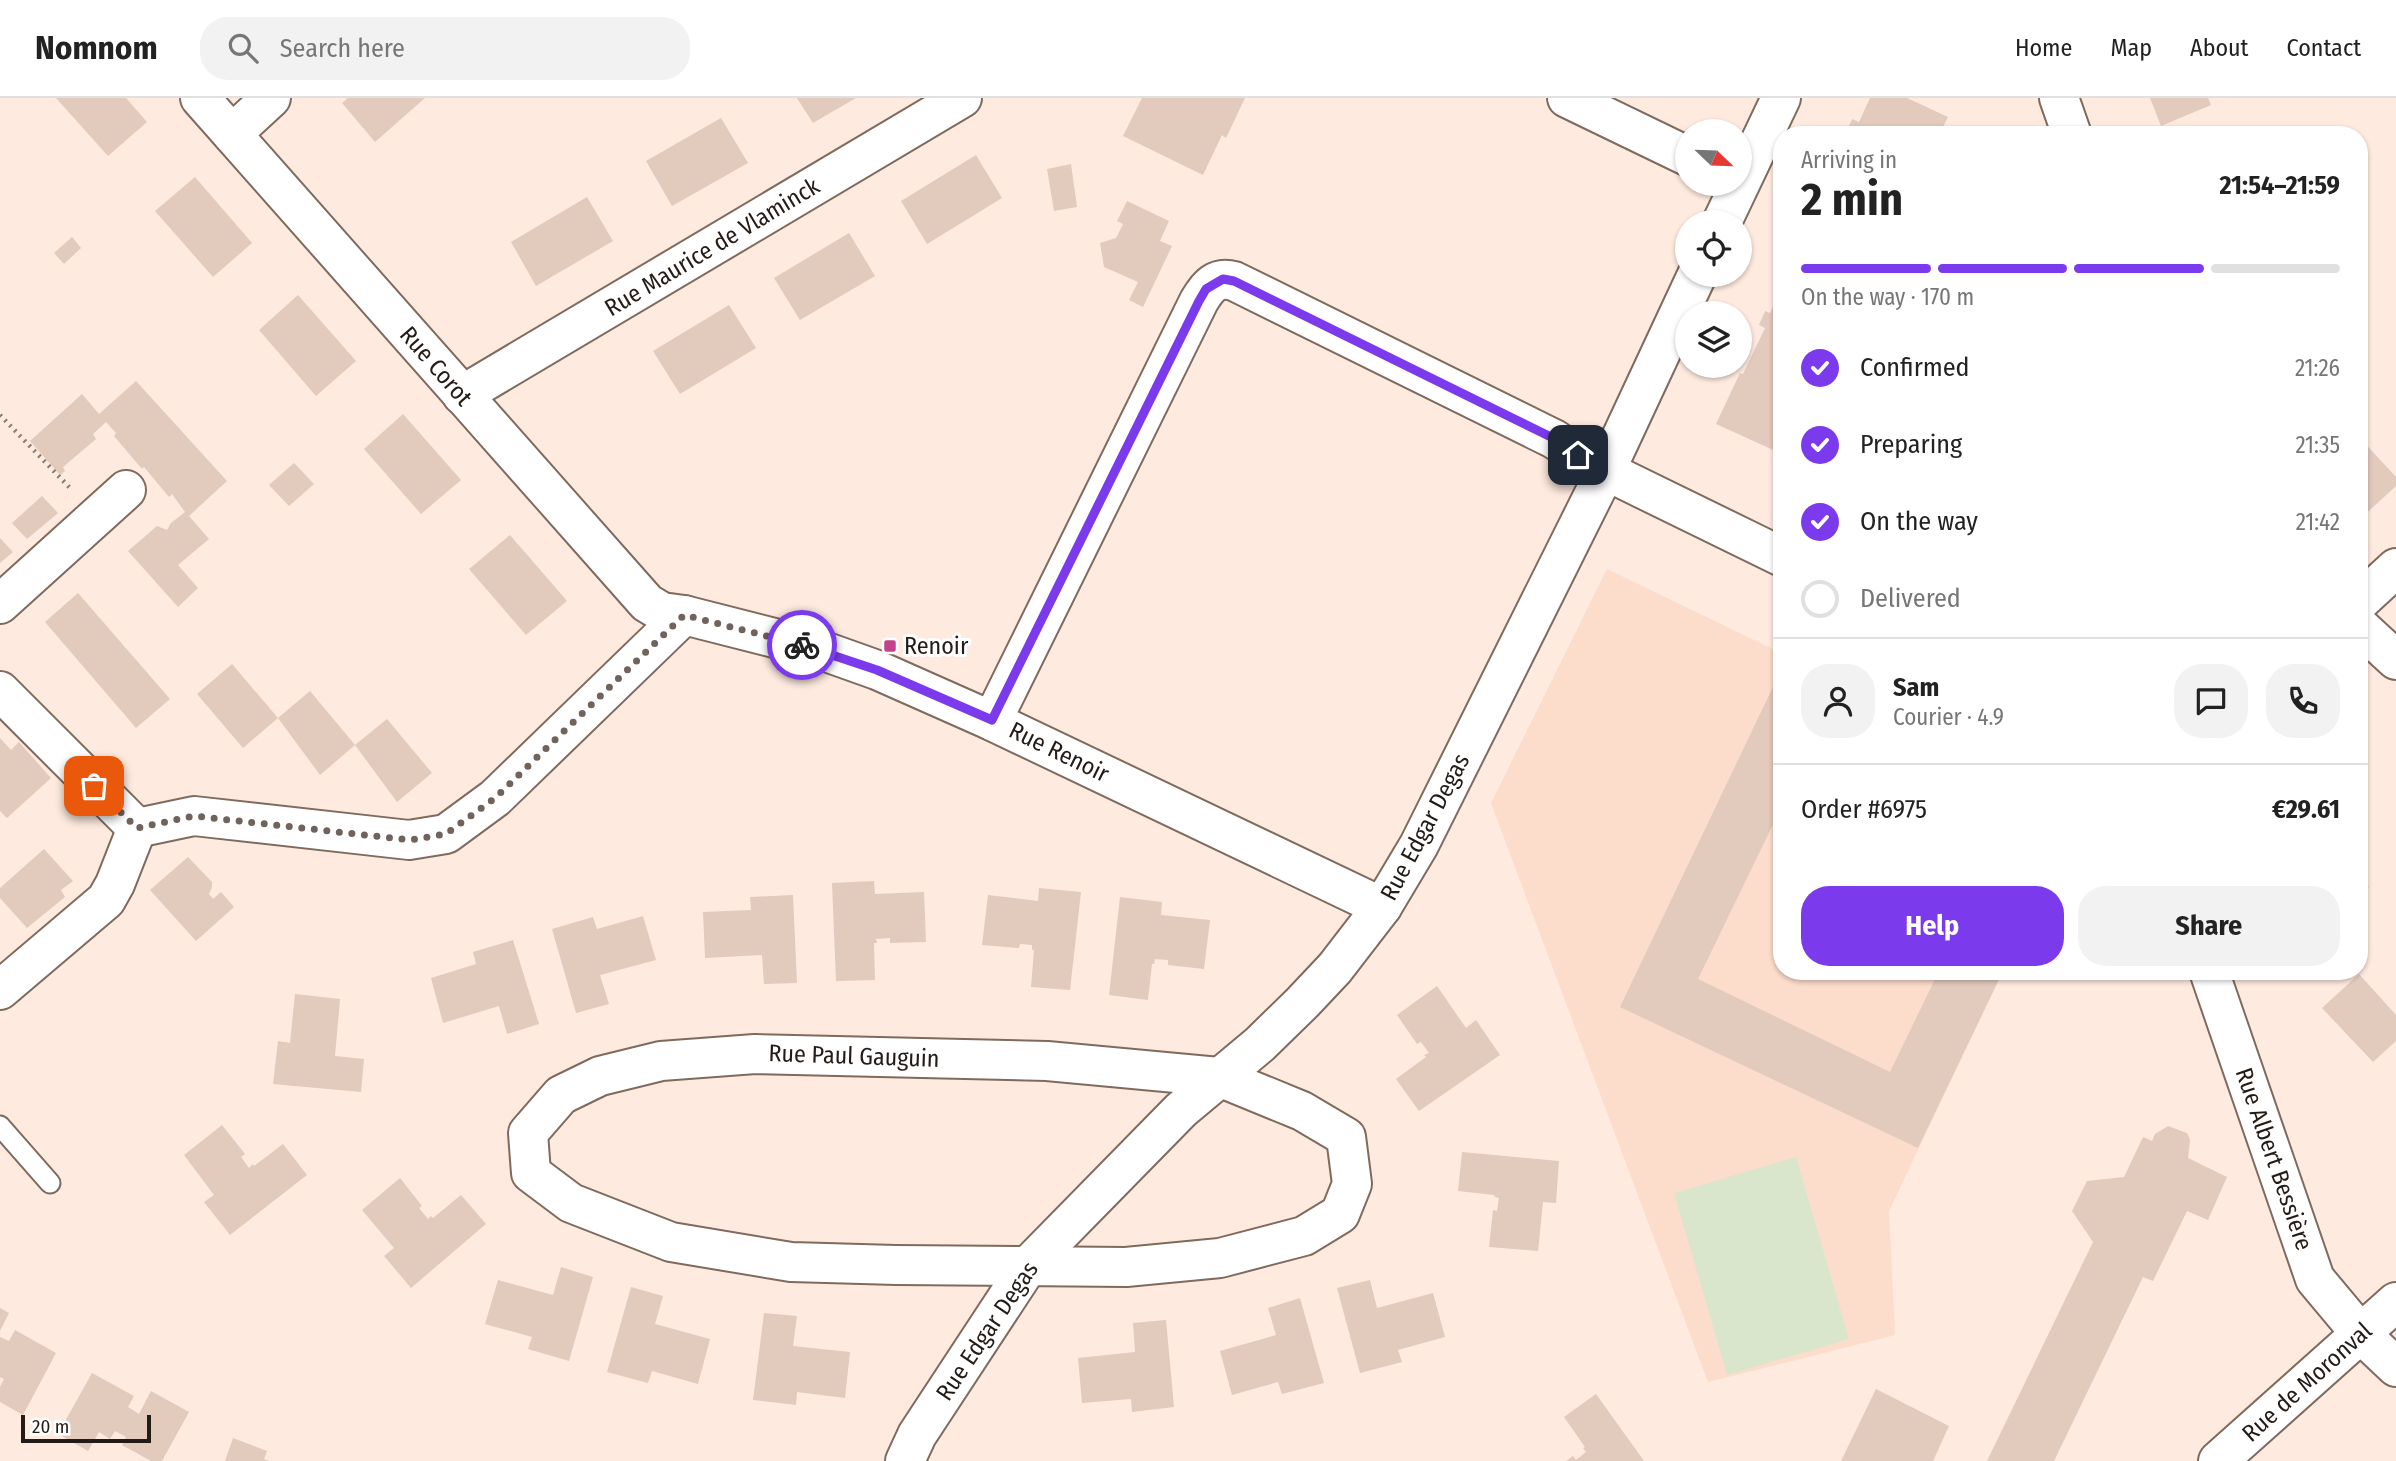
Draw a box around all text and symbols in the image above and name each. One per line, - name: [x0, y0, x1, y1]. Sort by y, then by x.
- search box: [200, 17, 690, 80]
- text: Nomnom: [35, 28, 158, 68]
- icon: search: [224, 29, 262, 67]
- text: Search here: [280, 33, 405, 64]
- text: Home: [2015, 34, 2072, 62]
- text: Map: [2110, 34, 2152, 62]
- text: About: [2190, 34, 2248, 62]
- text: Contact: [2286, 34, 2361, 62]
- north arrow: [1675, 119, 1752, 196]
- map controls: [1675, 119, 1752, 378]
- text: Arriving in: [1801, 146, 1897, 174]
- text: 21:54–21:59: [2219, 170, 2340, 201]
- street label: Rue Maurice de Vlaminck: [600, 171, 825, 322]
- text: 2 min: [1801, 172, 1903, 227]
- button: locate: [1675, 210, 1752, 287]
- text: On the way · 170 m: [1801, 283, 1974, 311]
- button: layers: [1675, 301, 1752, 378]
- street label: Rue Corot: [394, 321, 478, 411]
- icon: check: [1801, 349, 1839, 387]
- text: Confirmed: [1860, 352, 1970, 383]
- text: 21:26: [2295, 354, 2340, 382]
- pin: [1548, 425, 1608, 485]
- icon: check: [1801, 426, 1839, 464]
- text: Preparing: [1860, 429, 1962, 460]
- text: 21:35: [2295, 431, 2340, 459]
- icon: home: [1559, 436, 1597, 474]
- icon: check: [1801, 503, 1839, 541]
- text: On the way: [1860, 506, 1978, 537]
- text: 21:42: [2296, 508, 2340, 536]
- text: Delivered: [1860, 583, 1961, 614]
- courier: [767, 610, 837, 680]
- icon: bike: [783, 626, 821, 664]
- place label: Renoir: [904, 632, 969, 660]
- marker: Renoir: [882, 638, 898, 654]
- button: person: [1801, 664, 1875, 738]
- button: chat: [2174, 664, 2248, 738]
- button: phone: [2266, 664, 2340, 738]
- text: Sam: [1893, 672, 1939, 703]
- text: Courier · 4.9: [1893, 703, 2004, 731]
- street label: Rue Renoir: [1005, 716, 1114, 788]
- street label: Rue Edgar Degas: [1375, 749, 1475, 905]
- pin: [64, 756, 124, 816]
- icon: bag: [75, 767, 113, 805]
- text: Order #6975: [1801, 794, 1927, 825]
- text: €29.61: [2272, 794, 2340, 825]
- button: Help: [1801, 886, 2064, 966]
- button: Share: [2078, 886, 2340, 966]
- street label: Rue Paul Gauguin: [768, 1039, 940, 1073]
- street label: Rue Albert Bessière: [2230, 1064, 2318, 1254]
- street label: Rue Edgar Degas: [930, 1256, 1044, 1406]
- street label: Rue de Moronval: [2237, 1317, 2377, 1447]
- scale bar: [21, 1412, 150, 1444]
- text: 20 m: [32, 1415, 69, 1438]

